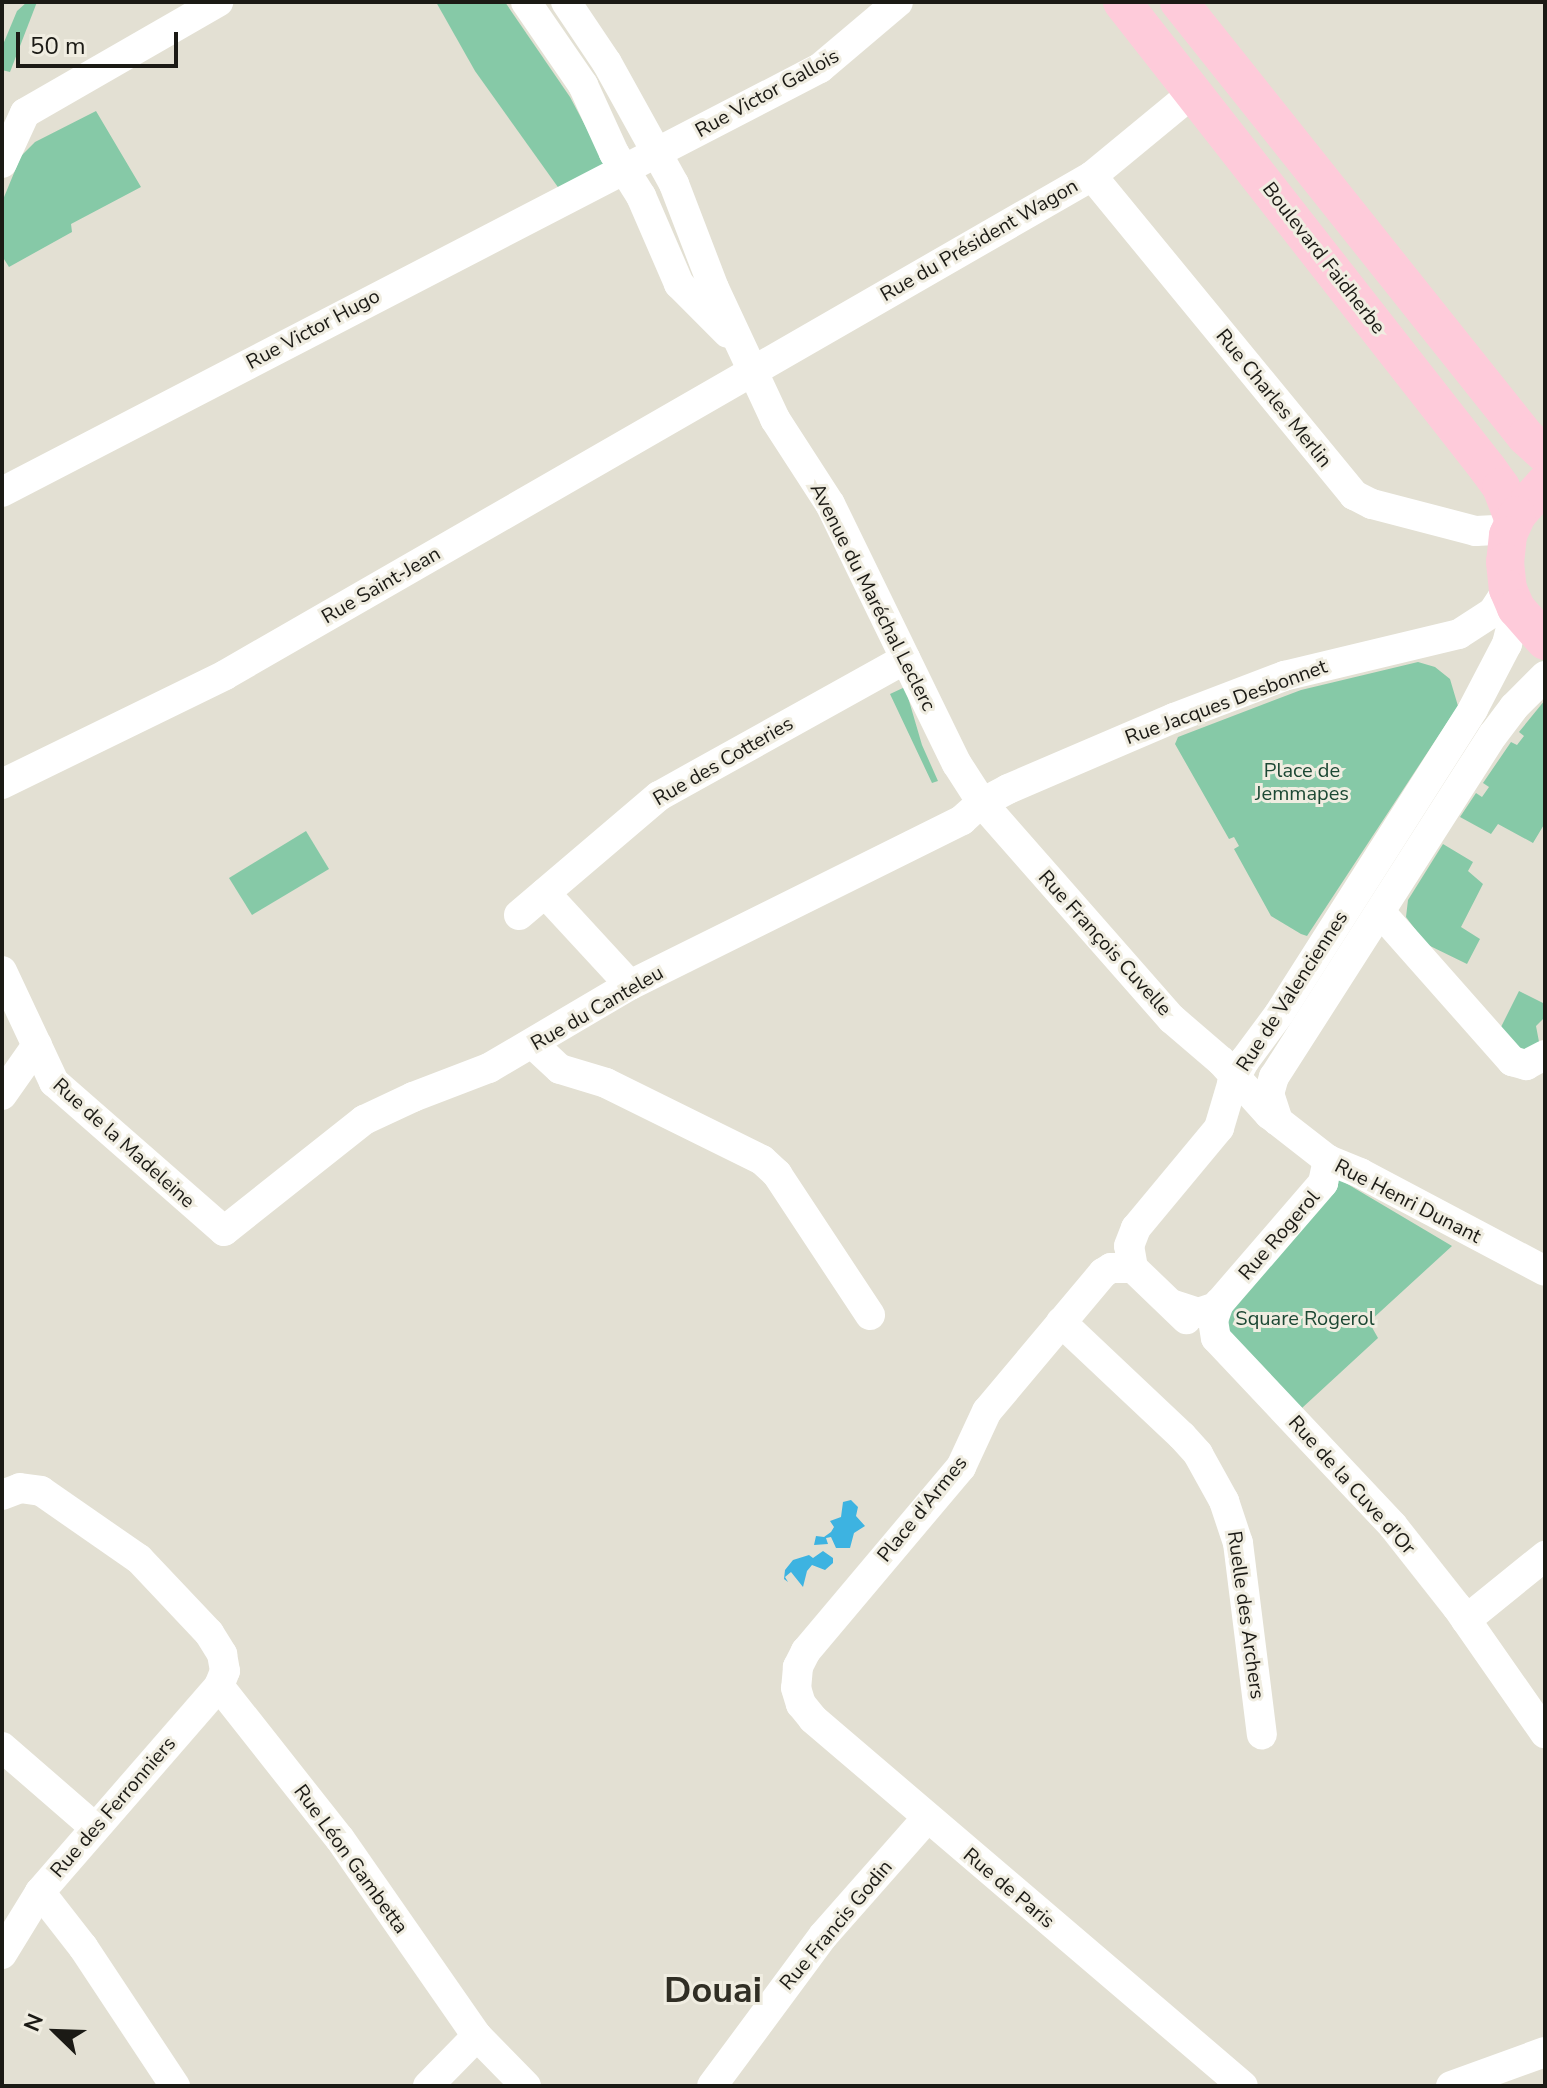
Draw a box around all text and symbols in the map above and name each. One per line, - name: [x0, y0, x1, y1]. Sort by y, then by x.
- scale bar: [20, 16, 182, 66]
- text: 50 m: [30, 30, 86, 62]
- street label: Rue Victor Gallois: [691, 44, 843, 142]
- street label: Rue du Président Wagon: [876, 174, 1082, 306]
- street label: Boulevard Faidherbe: [1257, 177, 1391, 339]
- street label: Rue Victor Hugo: [242, 284, 384, 374]
- street label: Rue Charles Merlin: [1211, 324, 1337, 472]
- street label: Avenue du Maréchal Leclerc: [805, 479, 941, 715]
- street label: Rue Saint-Jean: [317, 541, 445, 629]
- street label: Rue Jacques Desbonnet: [1122, 654, 1330, 750]
- street label: Rue des Cotteries: [649, 711, 797, 811]
- park label: Place de Jemmapes: [1255, 759, 1349, 806]
- street label: Rue François Cuvelle: [1033, 865, 1177, 1021]
- street label: Rue de Valenciennes: [1231, 906, 1353, 1076]
- street label: Rue du Canteleu: [527, 960, 667, 1056]
- street label: Rue de la Madeleine: [48, 1073, 200, 1213]
- street label: Rue Henri Dunant: [1331, 1154, 1485, 1248]
- street label: Rue Rogerol: [1234, 1185, 1324, 1285]
- park label: Square Rogerol: [1235, 1306, 1375, 1330]
- street label: Rue de la Cuve d'Or: [1283, 1411, 1421, 1559]
- street label: Place d'Armes: [872, 1451, 972, 1567]
- street label: Ruelle des Archers: [1222, 1529, 1270, 1701]
- street label: Rue des Ferronniers: [45, 1732, 181, 1882]
- street label: Rue Léon Gambetta: [289, 1780, 413, 1938]
- street label: Rue de Paris: [958, 1843, 1060, 1933]
- street label: Rue Francis Godin: [775, 1855, 897, 1995]
- district label: Douai: [664, 1969, 762, 2013]
- north arrow: [16, 1992, 96, 2072]
- text: N: [17, 2009, 51, 2036]

